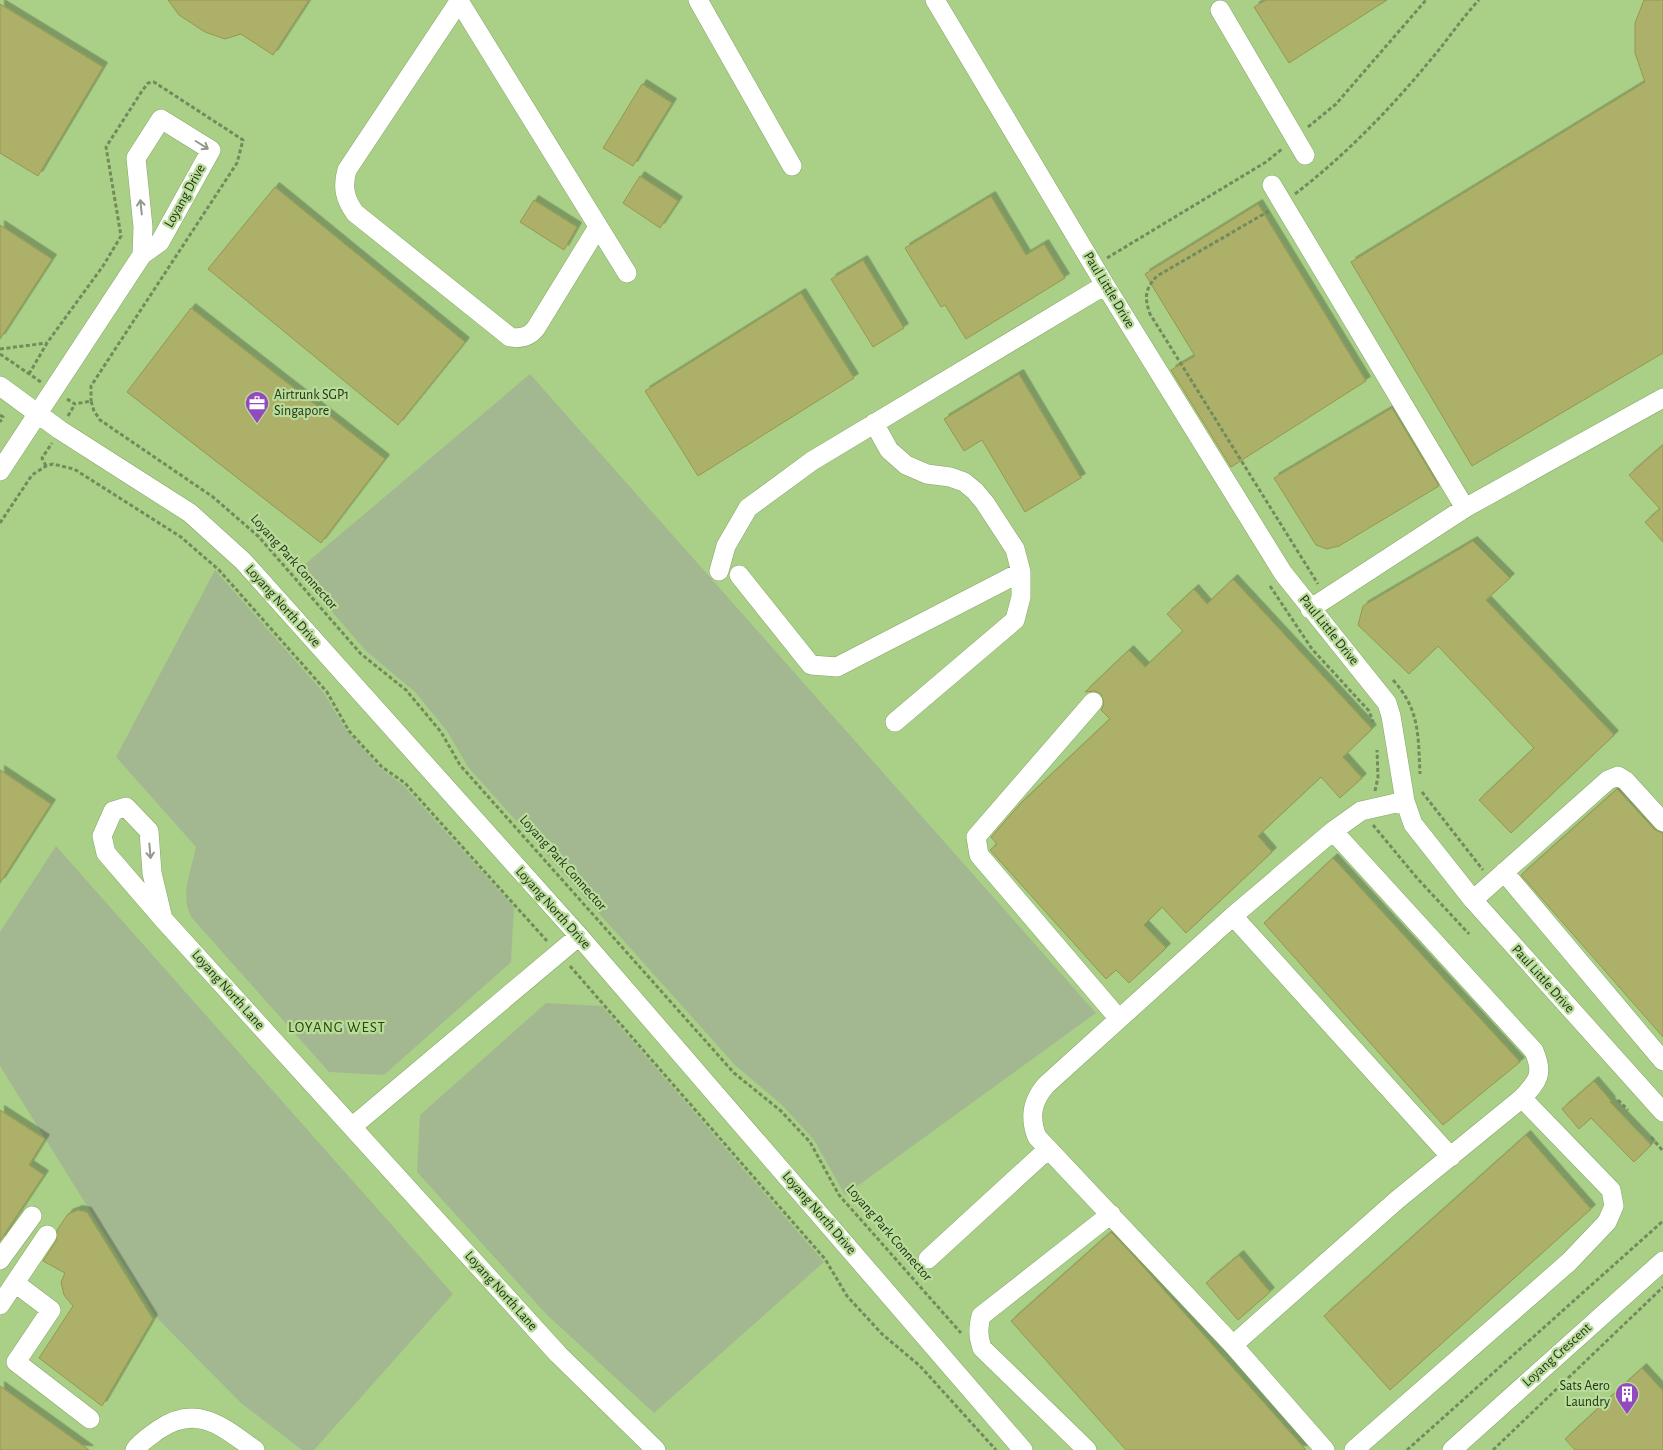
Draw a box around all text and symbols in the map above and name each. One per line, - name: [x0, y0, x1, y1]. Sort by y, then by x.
- one-way arrow: [195, 140, 209, 150]
- street label: Loyang Drive: [162, 162, 208, 230]
- one-way arrow: [136, 199, 146, 215]
- street label: Paul Little Drive: [1081, 250, 1137, 330]
- place label: Airtrunk SGP1 Singapore: [274, 388, 349, 418]
- office icon: Airtrunk SGP1 Singapore: [244, 390, 270, 424]
- street label: Loyang Park Connector: [248, 512, 341, 613]
- street label: Loyang North Drive: [243, 562, 323, 650]
- street label: Paul Little Drive: [1297, 592, 1361, 668]
- street label: Loyang Park Connector: [517, 813, 610, 914]
- one-way arrow: [146, 843, 155, 859]
- street label: Loyang North Drive: [513, 864, 593, 952]
- street label: Paul Little Drive: [1509, 942, 1577, 1016]
- street label: Loyang North Lane: [189, 948, 267, 1032]
- district label: LOYANG WEST: [288, 1020, 386, 1035]
- street label: Loyang North Drive: [779, 1169, 859, 1257]
- street label: Loyang Park Connector: [843, 1182, 935, 1284]
- street label: Loyang North Lane: [462, 1249, 540, 1333]
- street label: Loyang Crescent: [1520, 1320, 1595, 1389]
- place label: Sats Aero Laundry: [1560, 1379, 1610, 1409]
- building icon: Sats Aero Laundry: [1614, 1381, 1640, 1415]

